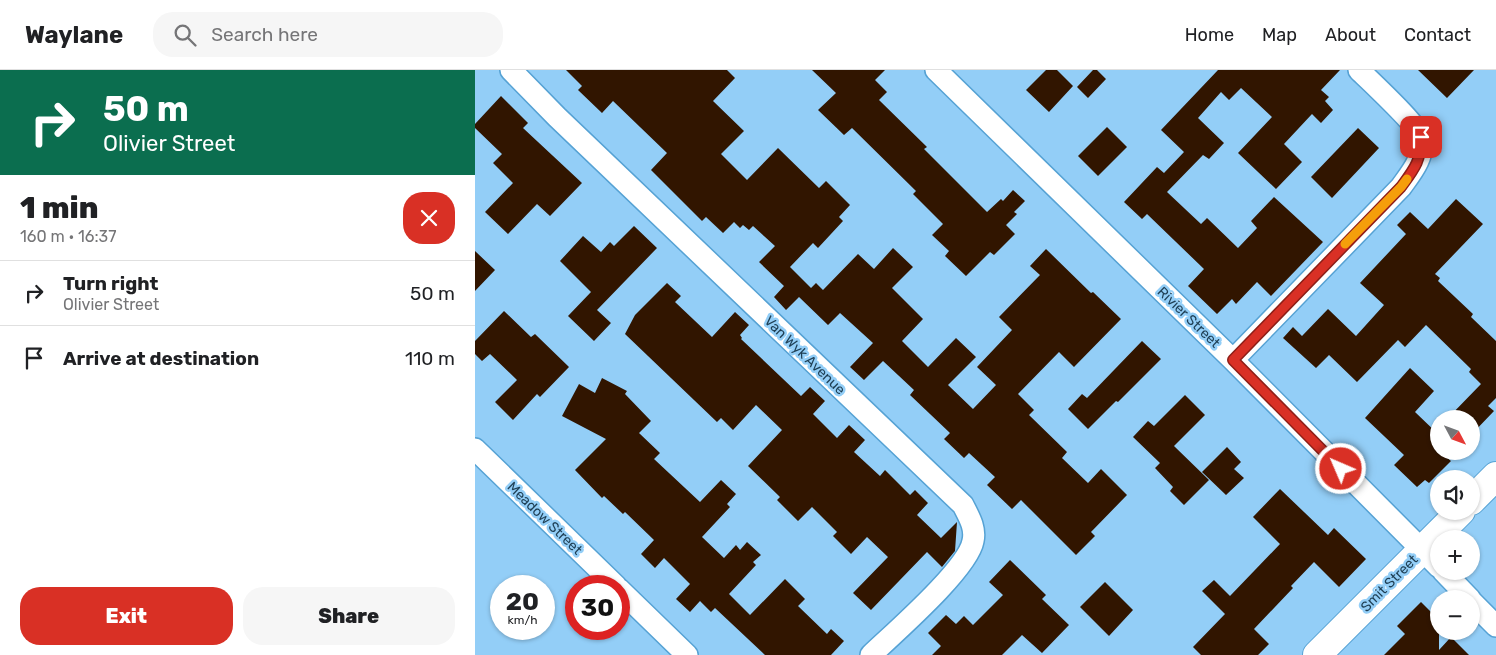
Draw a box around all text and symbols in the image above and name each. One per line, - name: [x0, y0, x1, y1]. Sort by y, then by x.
- search box: [153, 12, 503, 57]
- text: Waylane: [25, 21, 123, 49]
- icon: search: [171, 21, 199, 49]
- text: Search here: [211, 23, 318, 46]
- text: Home: [1185, 24, 1234, 46]
- text: Map: [1262, 24, 1297, 46]
- text: About: [1325, 24, 1376, 46]
- text: Contact: [1404, 24, 1471, 46]
- text: 50 m: [103, 88, 189, 130]
- icon: right: [20, 90, 85, 155]
- pin: [1400, 116, 1442, 158]
- icon: arrive: [1407, 123, 1435, 151]
- text: Olivier Street: [103, 130, 235, 157]
- text: 1 min: [20, 190, 98, 226]
- button: close: [403, 192, 455, 244]
- text: 160 m · 16:37: [20, 227, 116, 246]
- text: Turn right: [63, 272, 158, 295]
- icon: right: [20, 279, 48, 307]
- text: 50 m: [410, 282, 455, 305]
- street label: Rivier Street: [1154, 283, 1224, 352]
- text: Olivier Street: [63, 295, 159, 314]
- street label: Van Wyk Avenue: [761, 312, 849, 398]
- icon: arrive: [20, 344, 48, 372]
- text: Arrive at destination: [63, 347, 259, 370]
- text: 110 m: [405, 347, 455, 370]
- north arrow: [1430, 410, 1480, 460]
- map controls: [1430, 410, 1480, 640]
- position arrow: [1314, 442, 1366, 494]
- button: sound: [1430, 470, 1480, 520]
- street label: Meadow Street: [504, 478, 586, 559]
- button: +: [1430, 530, 1480, 580]
- street label: Smit Street: [1357, 551, 1422, 615]
- speed limit sign: 30: [565, 575, 630, 640]
- button: Exit: [20, 587, 233, 645]
- button: Share: [243, 587, 455, 645]
- text: 20: [506, 587, 539, 616]
- button: −: [1430, 590, 1480, 640]
- text: km/h: [508, 613, 537, 627]

